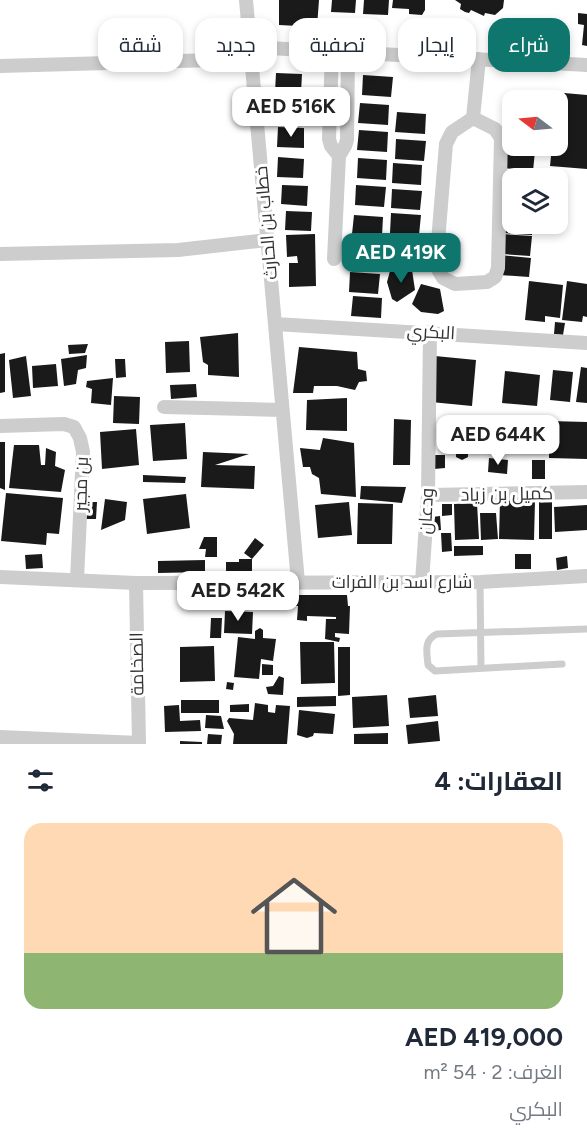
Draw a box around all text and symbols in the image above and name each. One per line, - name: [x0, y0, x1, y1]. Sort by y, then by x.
- chip: شقة: [98, 18, 183, 72]
- chip: جديد: [195, 18, 277, 72]
- chip: تصفية: [289, 18, 386, 72]
- chip: إيجار: [398, 18, 476, 72]
- chip: شراء: [488, 18, 570, 72]
- pin: AED 516K: [229, 87, 353, 138]
- north arrow: [502, 90, 568, 156]
- map controls: [502, 90, 568, 234]
- text: AED 516K: [246, 94, 336, 118]
- street label: خطاب بن الحارث: [250, 165, 282, 281]
- button: layers: [502, 168, 568, 234]
- pin: AED 419K: [339, 233, 463, 284]
- text: AED 419K: [356, 240, 446, 264]
- street label: البكري: [406, 320, 456, 347]
- pin: AED 644K: [436, 415, 560, 466]
- text: AED 644K: [450, 422, 546, 446]
- street label: بن مجير: [69, 456, 93, 513]
- street label: كميل بن زياد: [461, 482, 553, 506]
- street label: ودعان: [414, 487, 438, 535]
- pin: AED 542K: [176, 571, 300, 622]
- street label: شارع اسد بن الفرات: [332, 571, 472, 594]
- text: AED 542K: [191, 578, 285, 602]
- street label: الصخامة: [125, 632, 149, 696]
- icon: filters: [24, 764, 57, 797]
- text: العقارات: 4: [434, 765, 563, 797]
- icon: home: [240, 862, 348, 970]
- text: AED 419,000: [405, 1021, 563, 1053]
- text: الغرف: 2 · 54 m²: [423, 1060, 563, 1084]
- text: البكري: [509, 1097, 563, 1121]

